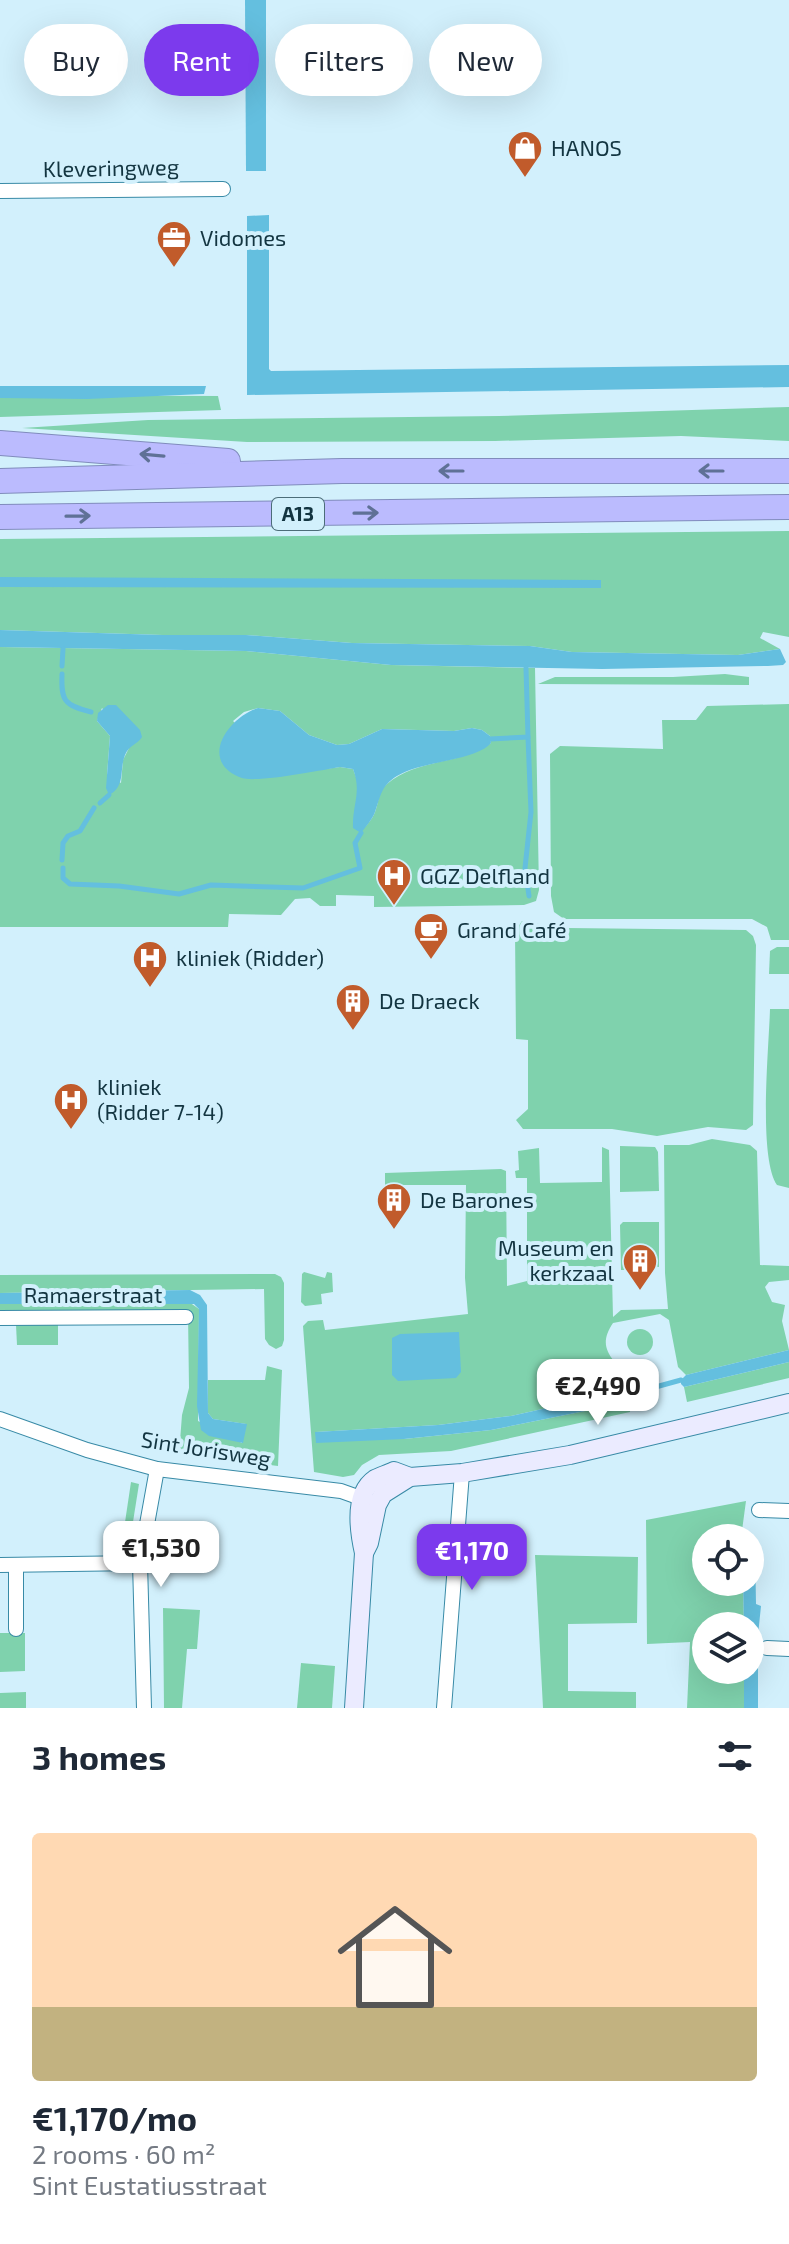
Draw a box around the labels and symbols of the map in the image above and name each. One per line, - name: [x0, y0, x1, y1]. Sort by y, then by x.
- shop icon: HANOS: [506, 129, 544, 179]
- place label: HANOS: [551, 134, 622, 160]
- street label: Kleveringweg: [43, 153, 179, 181]
- office icon: Vidomes: [155, 219, 193, 269]
- place label: Vidomes: [200, 224, 286, 250]
- one-way arrow: [139, 447, 166, 462]
- one-way arrow: [438, 463, 465, 479]
- one-way arrow: [698, 463, 725, 479]
- road number: A13: [272, 498, 324, 530]
- one-way arrow: [352, 505, 379, 520]
- one-way arrow: [64, 509, 91, 524]
- hospital icon: GGZ Delfland: [375, 857, 413, 907]
- place label: GGZ Delfland: [420, 862, 550, 888]
- cafe icon: Grand Café: [412, 911, 450, 961]
- place label: Grand Café: [457, 916, 567, 942]
- hospital icon: kliniek (Ridder): [131, 939, 169, 989]
- place label: kliniek (Ridder): [176, 944, 324, 970]
- building icon: De Draeck: [334, 982, 372, 1032]
- place label: De Draeck: [379, 987, 480, 1013]
- place label: kliniek (Ridder 7-14): [97, 1073, 224, 1124]
- hospital icon: kliniek (Ridder 7-14): [52, 1081, 90, 1131]
- building icon: De Barones: [375, 1181, 413, 1231]
- place label: De Barones: [420, 1186, 534, 1212]
- place label: Museum en kerkzaal: [498, 1234, 614, 1285]
- building icon: Museum en kerkzaal: [621, 1242, 659, 1292]
- street label: Ramaerstraat: [24, 1281, 162, 1307]
- pin: €2,490: [533, 1359, 663, 1427]
- street label: Sint Jorisweg: [139, 1425, 273, 1471]
- pin: €1,530: [96, 1521, 226, 1589]
- pin: €1,170: [407, 1524, 537, 1592]

